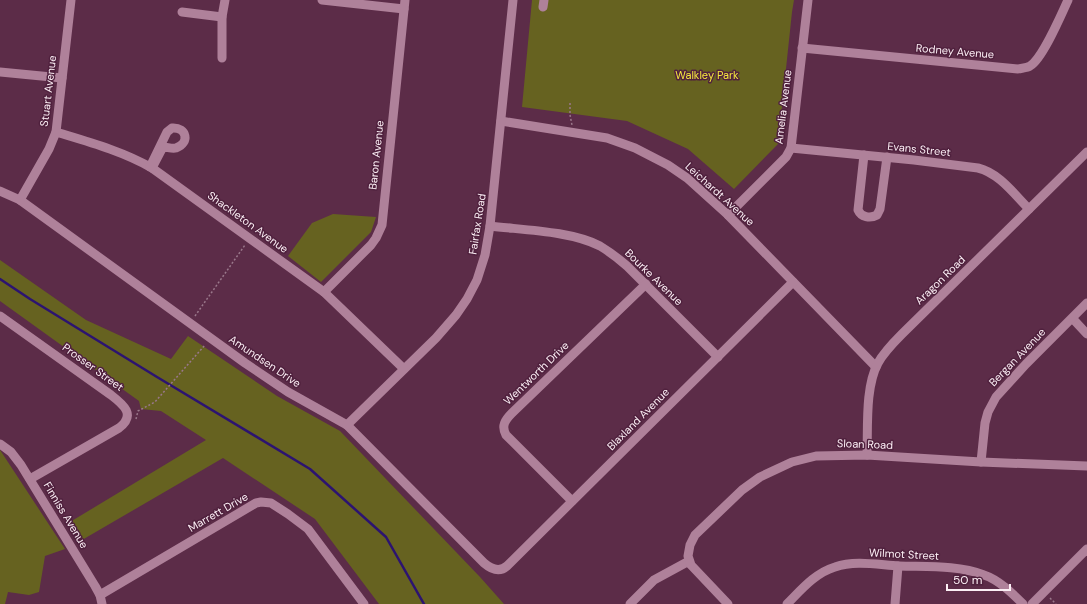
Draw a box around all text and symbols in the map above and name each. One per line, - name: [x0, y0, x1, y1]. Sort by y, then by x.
- street label: Rodney Avenue: [915, 41, 995, 61]
- street label: Stuart Avenue: [37, 55, 59, 127]
- park label: Walkley Park: [675, 68, 739, 82]
- street label: Amelia Avenue: [771, 69, 795, 145]
- street label: Baron Avenue: [365, 120, 387, 190]
- street label: Evans Street: [887, 139, 951, 159]
- street label: Leichardt Avenue: [682, 159, 758, 229]
- street label: Shackleton Avenue: [205, 188, 291, 256]
- street label: Fairfax Road: [465, 192, 489, 256]
- street label: Bourke Avenue: [622, 246, 686, 308]
- street label: Aragon Road: [912, 252, 968, 307]
- street label: Bergan Avenue: [986, 325, 1048, 389]
- street label: Amundsen Drive: [226, 332, 304, 390]
- street label: Wentworth Drive: [500, 338, 572, 408]
- street label: Prosser Street: [60, 340, 126, 394]
- street label: Blaxland Avenue: [604, 385, 672, 453]
- street label: Sloan Road: [837, 436, 893, 452]
- street label: Finniss Avenue: [41, 479, 91, 551]
- street label: Marrett Drive: [186, 489, 250, 535]
- street label: Wilmot Street: [869, 545, 939, 563]
- scale bar: [947, 566, 1010, 592]
- text: 50 m: [953, 572, 982, 588]

